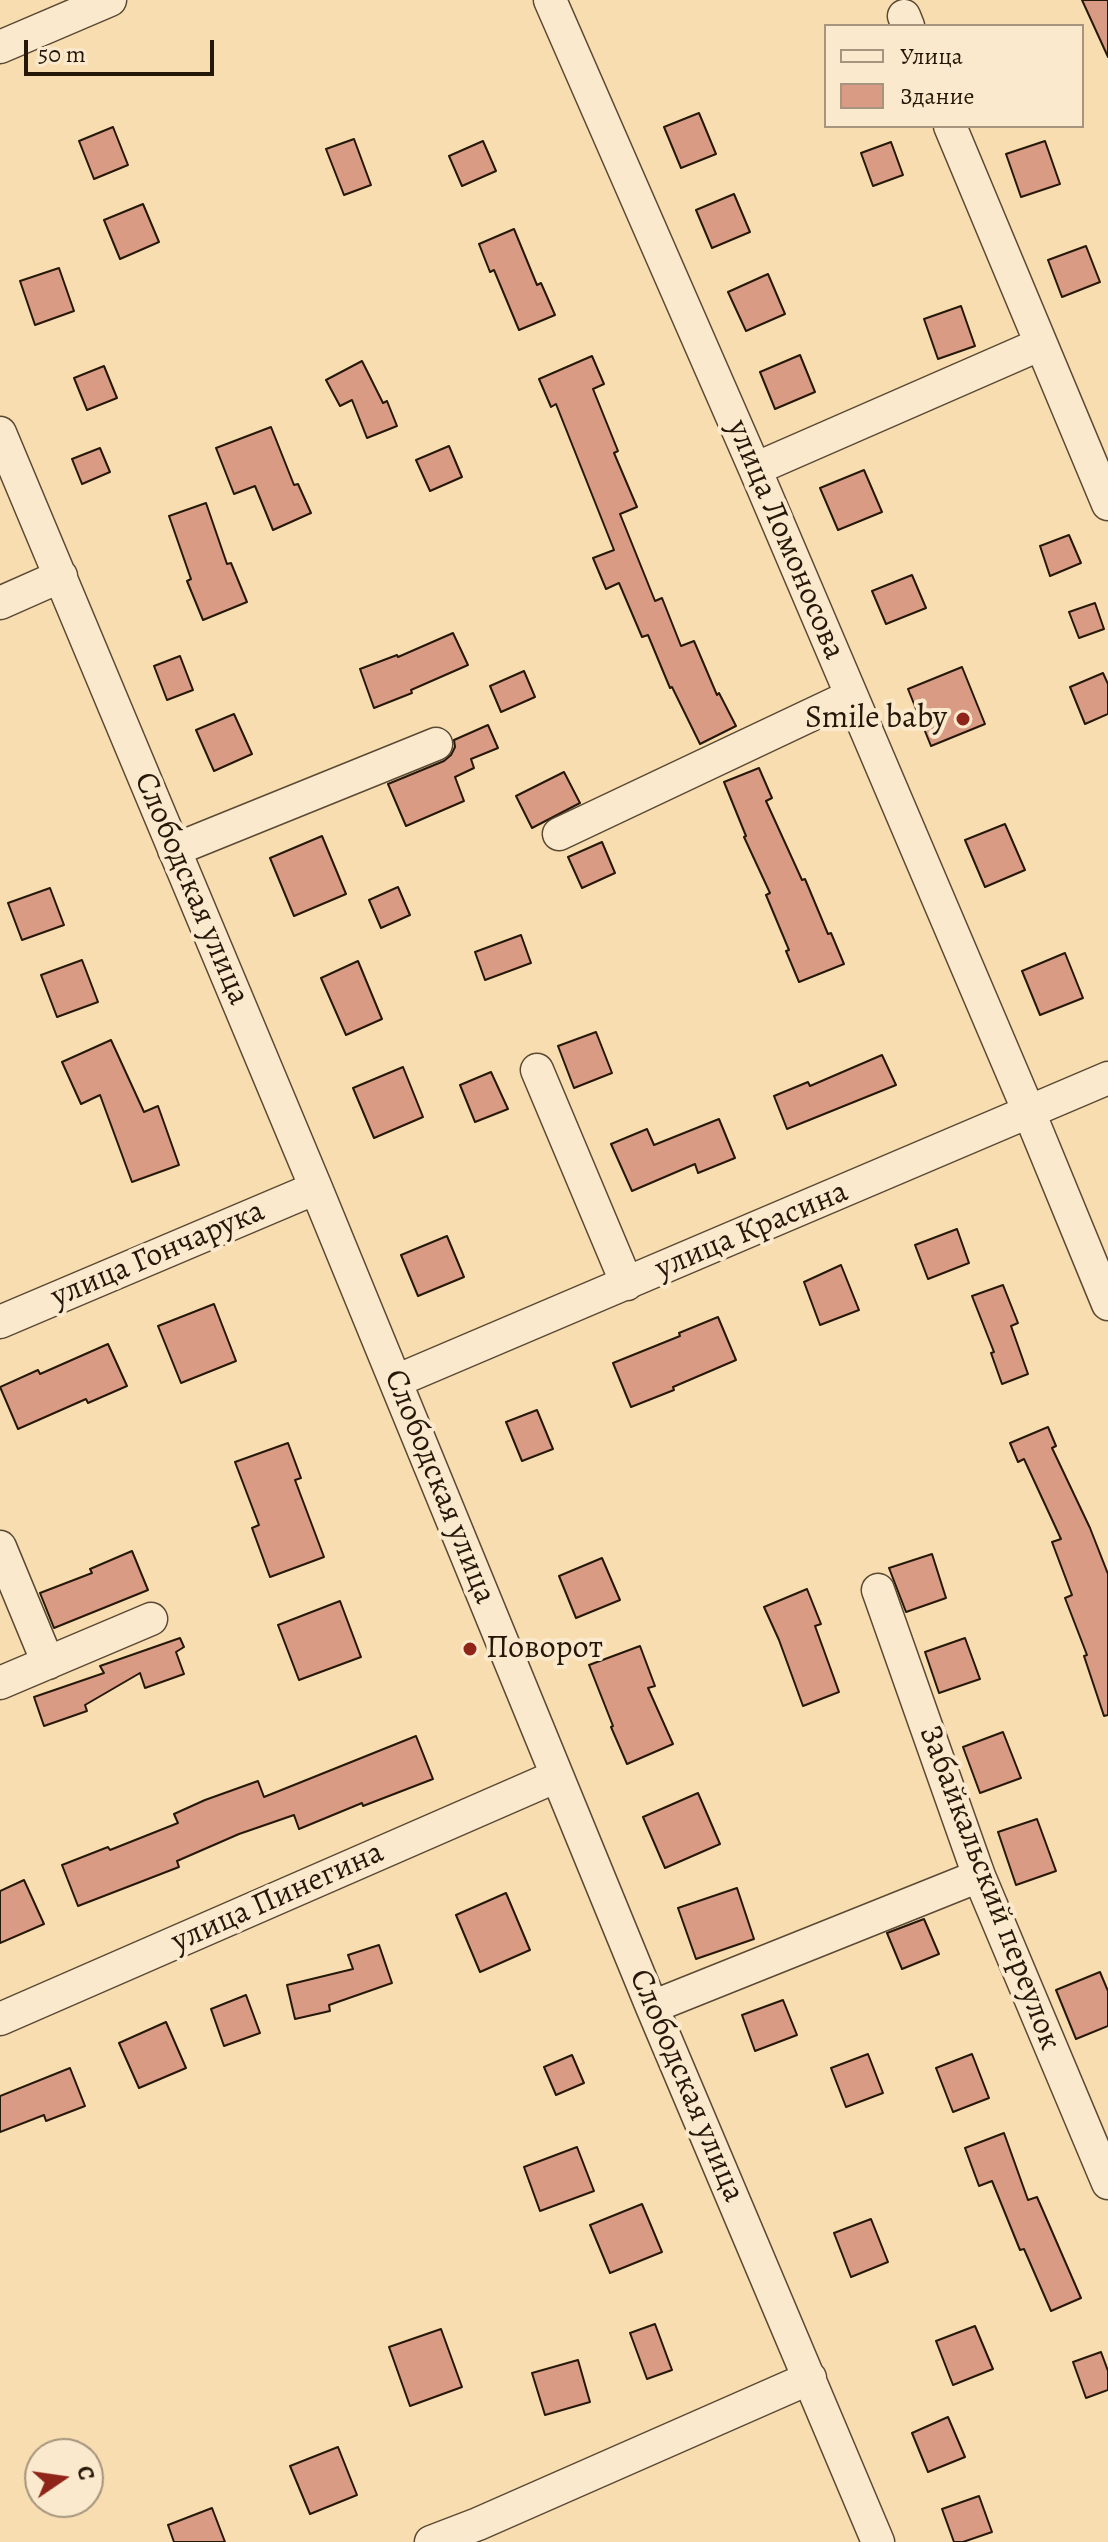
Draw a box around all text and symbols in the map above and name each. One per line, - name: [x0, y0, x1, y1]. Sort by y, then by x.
- scale bar: [28, 24, 218, 74]
- legend: [824, 24, 1084, 128]
- text: 50 m: [38, 38, 86, 70]
- text: Улица: [900, 40, 963, 72]
- text: Здание: [900, 80, 975, 112]
- street label: улица Ломоносова: [717, 414, 853, 666]
- place label: Smile baby: [805, 700, 947, 738]
- marker: Smile baby: [954, 710, 972, 728]
- street label: Слободская улица: [125, 767, 257, 1011]
- street label: улица Красина: [650, 1173, 854, 1289]
- street label: улица Гончарука: [46, 1193, 270, 1317]
- street label: Слободская улица: [375, 1364, 503, 1610]
- place label: Поворот: [486, 1630, 603, 1668]
- marker: Поворот: [461, 1640, 479, 1658]
- street label: Забайкальский переулок: [909, 1720, 1069, 2056]
- street label: улица Пинегина: [166, 1834, 390, 1962]
- street label: Слободская улица: [620, 1964, 752, 2208]
- north arrow: [24, 2438, 104, 2518]
- text: С: [69, 2463, 102, 2483]

